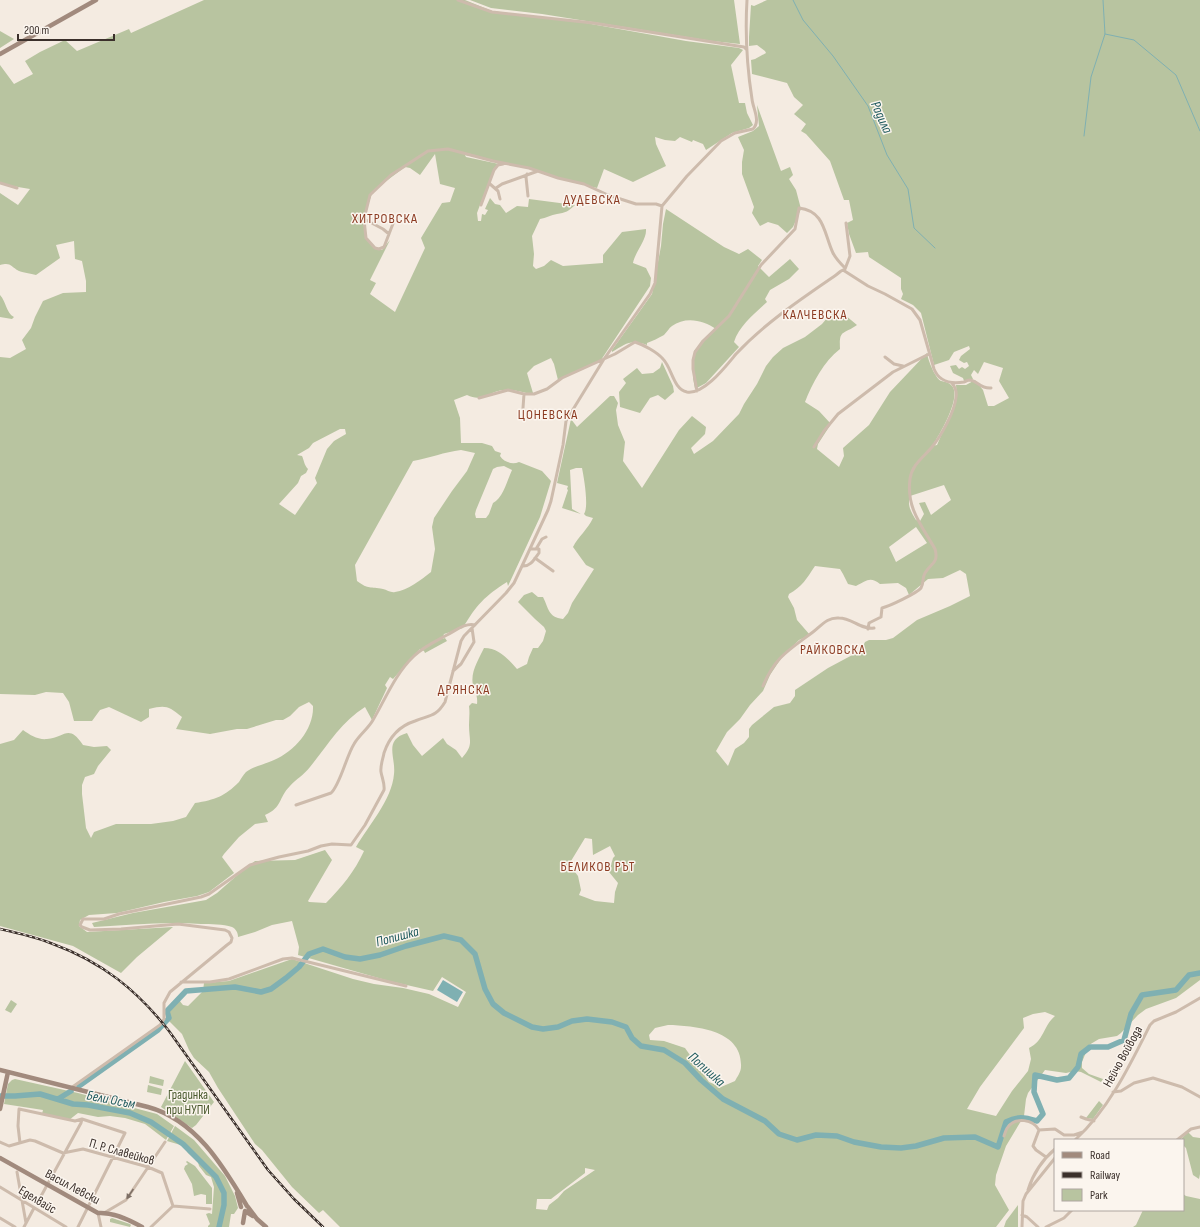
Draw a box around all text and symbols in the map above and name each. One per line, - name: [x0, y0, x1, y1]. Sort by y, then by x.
- scale bar: [18, 16, 114, 42]
- text: 200 m: [24, 23, 50, 38]
- water label: Радила: [867, 99, 896, 136]
- district label: ДУДЕВСКА: [563, 191, 621, 208]
- district label: ХИТРОВСКА: [351, 210, 418, 227]
- district label: КАЛЧЕВСКА: [783, 306, 848, 323]
- district label: ЦОНЕВСКА: [518, 406, 578, 423]
- district label: РАЙКОВСКА: [800, 641, 866, 658]
- district label: ДРЯНСКА: [438, 681, 490, 698]
- district label: БЕЛИКОВ РЪТ: [561, 858, 635, 875]
- water label: Попишка: [374, 923, 421, 950]
- street label: Нейчо Войвода: [1099, 1023, 1146, 1090]
- water label: Попишка: [685, 1048, 729, 1091]
- water label: Бели Осъм: [85, 1086, 137, 1113]
- park label: Градинка при НУПИ: [166, 1087, 210, 1118]
- street label: П. Р. Славейков: [87, 1135, 156, 1169]
- legend: [1054, 1139, 1184, 1211]
- text: Road: [1090, 1148, 1110, 1163]
- street label: Васил Левски: [42, 1166, 103, 1208]
- text: Railway: [1090, 1168, 1121, 1183]
- street label: Еделвайс: [16, 1182, 59, 1217]
- text: Park: [1090, 1188, 1108, 1203]
- one-way arrow: [126, 1189, 134, 1199]

